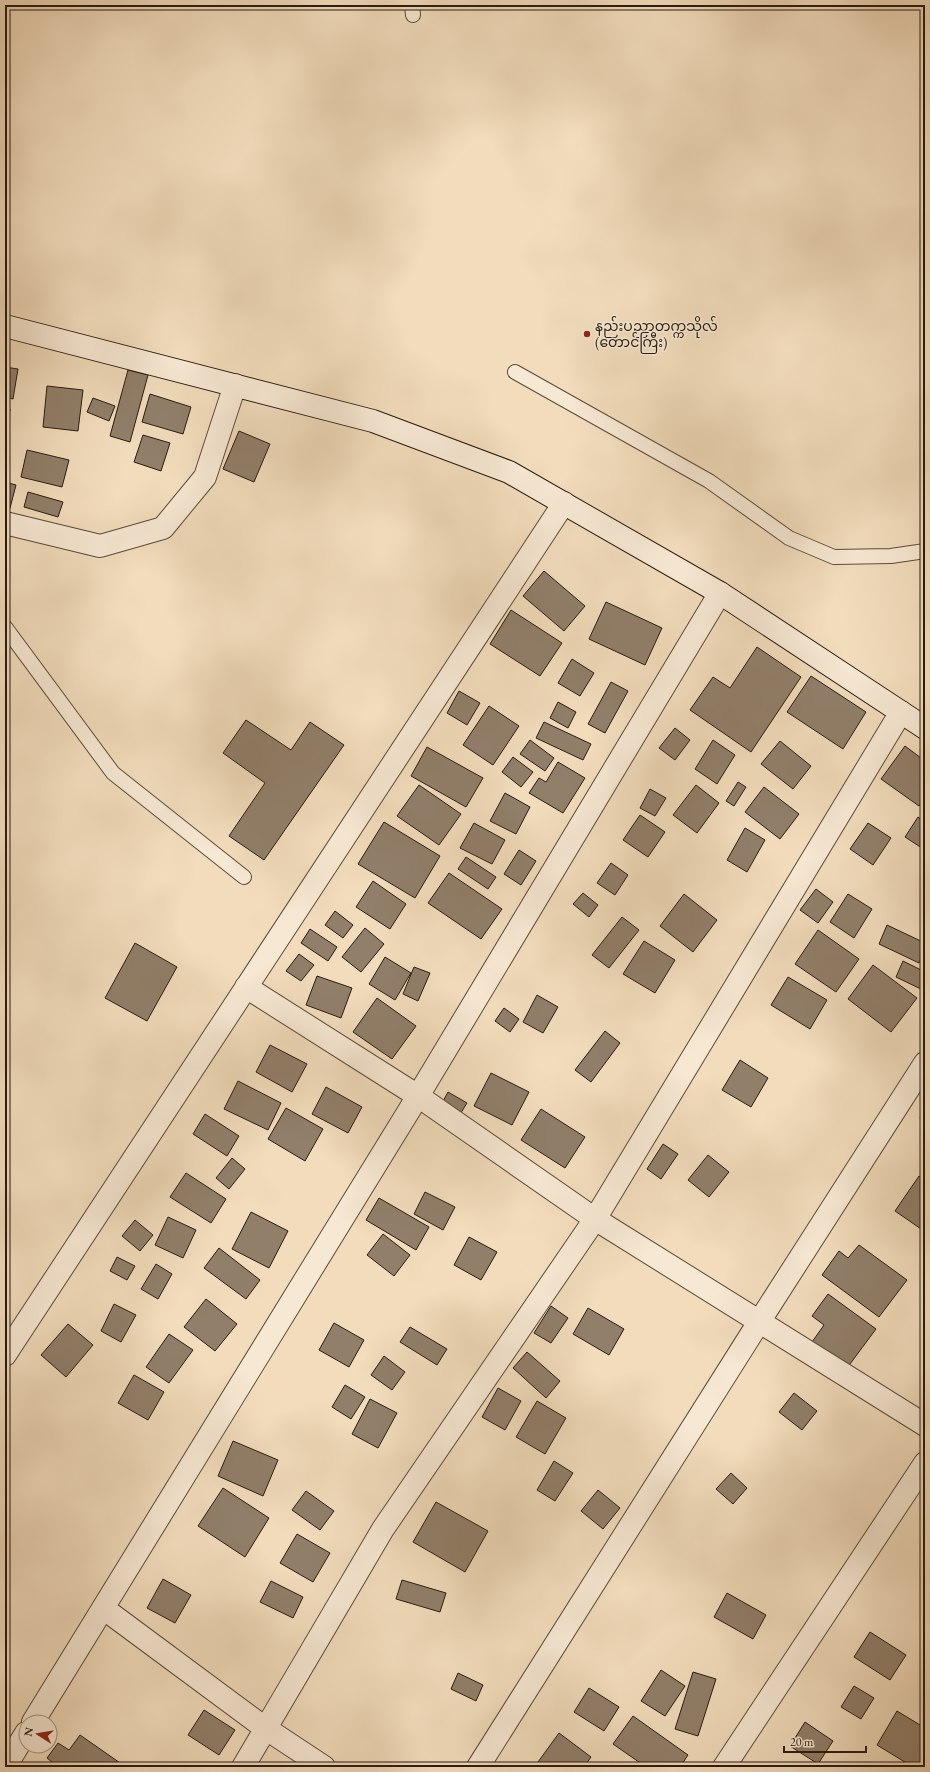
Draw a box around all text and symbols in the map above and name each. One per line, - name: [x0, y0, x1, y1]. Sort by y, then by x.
- place label: နည်းပညာတက္ကသိုလ် (တောင်ကြီး): [595, 316, 718, 354]
- marker: နည်းပညာတက္ကသိုလ် (တောင်ကြီး): [582, 329, 592, 339]
- north arrow: [18, 1714, 58, 1754]
- text: N: [20, 1726, 36, 1738]
- scale bar: [784, 1728, 866, 1754]
- text: 20 m: [790, 1734, 814, 1750]

